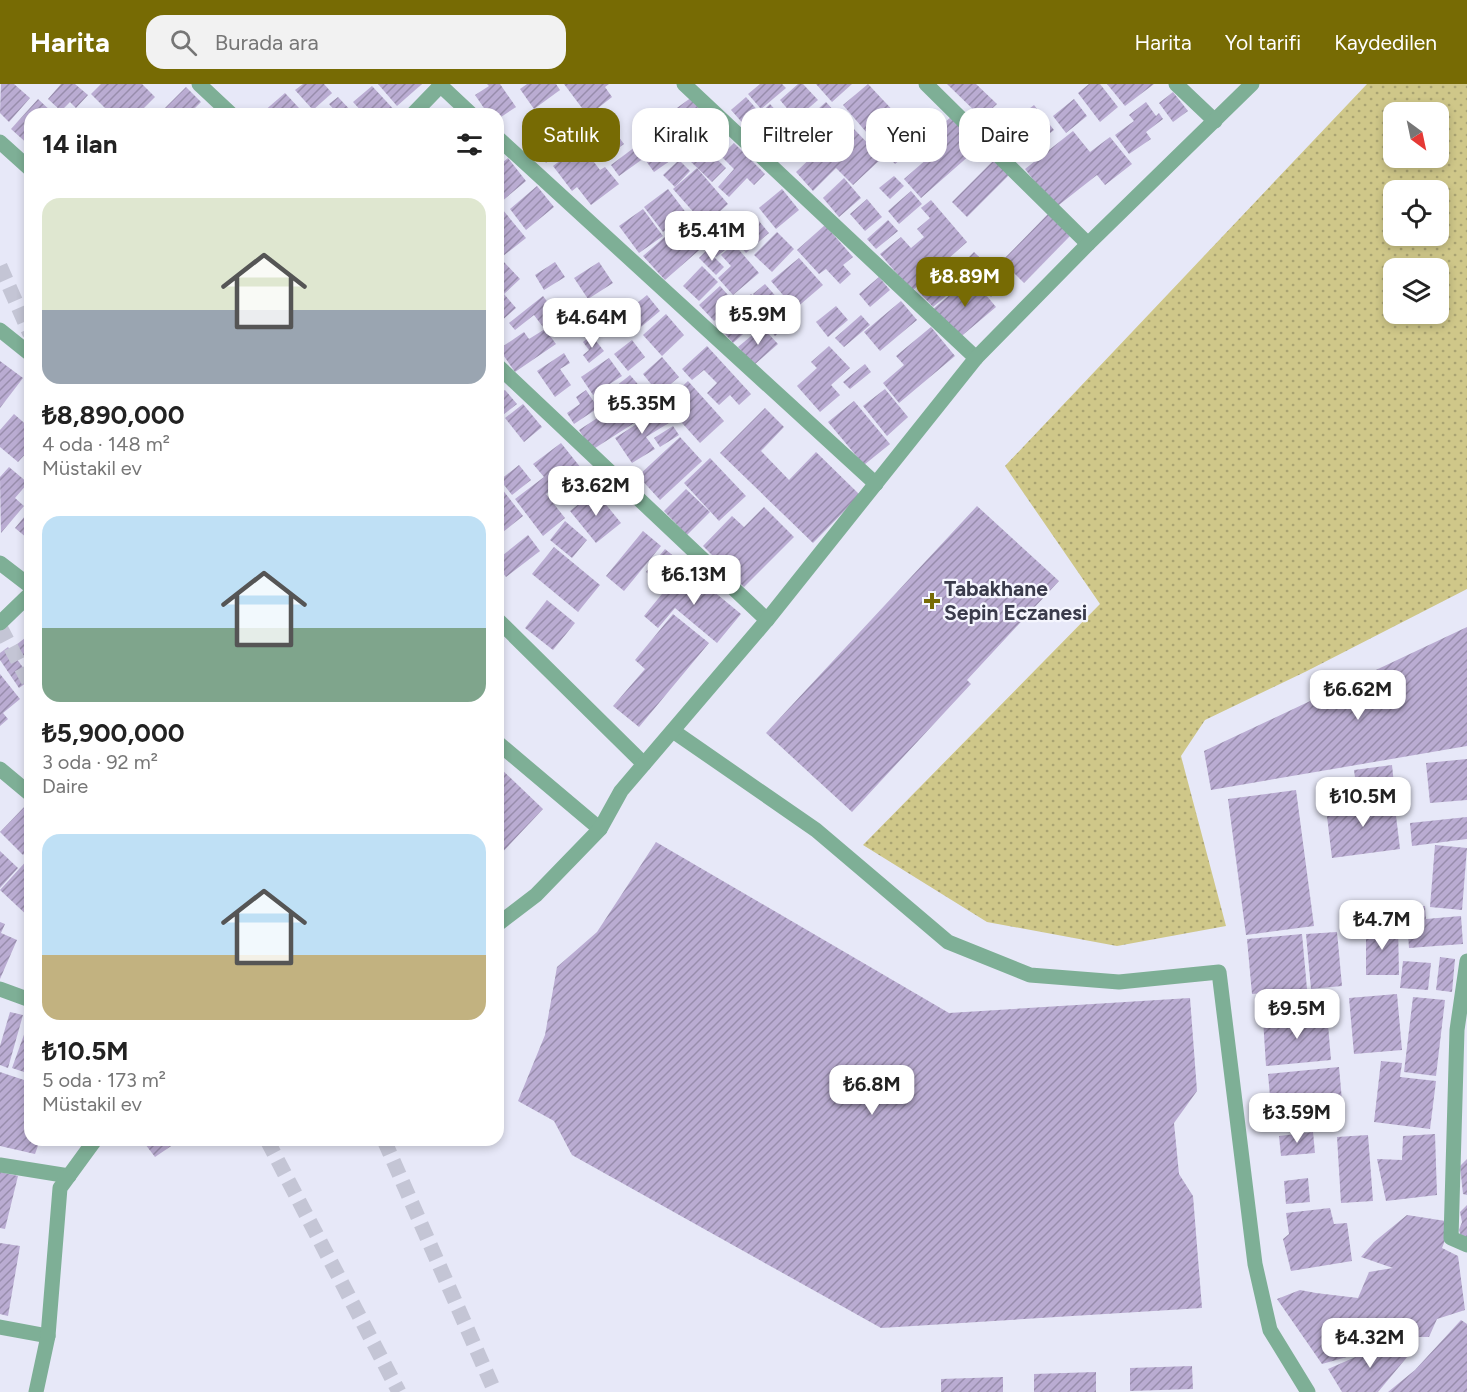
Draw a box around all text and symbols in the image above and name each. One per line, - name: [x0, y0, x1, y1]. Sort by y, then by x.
- search box: [146, 15, 566, 69]
- text: Harita: [30, 25, 110, 59]
- icon: search: [167, 26, 200, 59]
- text: Burada ara: [215, 29, 319, 56]
- text: Harita: [1135, 30, 1192, 55]
- text: Yol tarifi: [1225, 30, 1301, 55]
- text: Kaydedilen: [1334, 30, 1437, 55]
- north arrow: [1383, 102, 1449, 168]
- map controls: [1383, 102, 1449, 324]
- chip: Satılık: [522, 108, 620, 162]
- chip: Kiralık: [632, 108, 729, 162]
- chip: Filtreler: [741, 108, 854, 162]
- chip: Yeni: [866, 108, 947, 162]
- chip: Daire: [959, 108, 1050, 162]
- text: 14 ilan: [42, 128, 117, 160]
- icon: filters: [453, 128, 486, 161]
- button: locate: [1383, 180, 1449, 246]
- pin: ₺5.41M: [663, 211, 761, 262]
- text: ₺5.41M: [679, 218, 745, 242]
- icon: home: [210, 237, 318, 345]
- pin: ₺8.89M: [916, 257, 1014, 308]
- button: layers: [1383, 258, 1449, 324]
- text: ₺8.89M: [930, 264, 1000, 288]
- pin: ₺5.9M: [716, 295, 800, 346]
- pin: ₺4.64M: [543, 298, 641, 349]
- text: ₺5.9M: [730, 302, 786, 326]
- text: ₺4.64M: [557, 305, 627, 329]
- pin: ₺5.35M: [593, 384, 691, 435]
- text: ₺5.35M: [608, 391, 676, 415]
- text: ₺8,890,000: [42, 399, 185, 431]
- text: 4 oda · 148 m²: [42, 432, 170, 456]
- text: Müstakil ev: [42, 456, 142, 480]
- pin: ₺3.62M: [547, 466, 645, 517]
- text: ₺3.62M: [562, 473, 630, 497]
- icon: home: [210, 555, 318, 663]
- pin: ₺6.13M: [645, 555, 743, 606]
- text: ₺6.13M: [662, 562, 726, 586]
- place label: Tabakhane Sepin Eczanesi: [944, 576, 1087, 625]
- marker: Tabakhane Sepin Eczanesi: [925, 594, 939, 608]
- pin: ₺6.62M: [1309, 670, 1407, 721]
- text: ₺6.62M: [1324, 677, 1392, 701]
- text: ₺5,900,000: [42, 717, 185, 749]
- text: 3 oda · 92 m²: [42, 750, 158, 774]
- text: Daire: [42, 774, 88, 798]
- pin: ₺10.5M: [1314, 777, 1412, 828]
- text: ₺10.5M: [1330, 784, 1396, 808]
- icon: home: [210, 873, 318, 981]
- pin: ₺4.7M: [1340, 900, 1424, 951]
- text: ₺4.7M: [1353, 907, 1411, 931]
- pin: ₺9.5M: [1255, 989, 1339, 1040]
- text: ₺9.5M: [1269, 996, 1325, 1020]
- text: ₺10.5M: [42, 1035, 129, 1067]
- pin: ₺6.8M: [830, 1065, 914, 1116]
- text: 5 oda · 173 m²: [42, 1068, 166, 1092]
- text: ₺6.8M: [843, 1072, 901, 1096]
- text: Müstakil ev: [42, 1092, 142, 1116]
- pin: ₺3.59M: [1248, 1093, 1346, 1144]
- text: ₺3.59M: [1263, 1100, 1331, 1124]
- pin: ₺4.32M: [1321, 1318, 1419, 1369]
- text: ₺4.32M: [1336, 1325, 1404, 1349]

